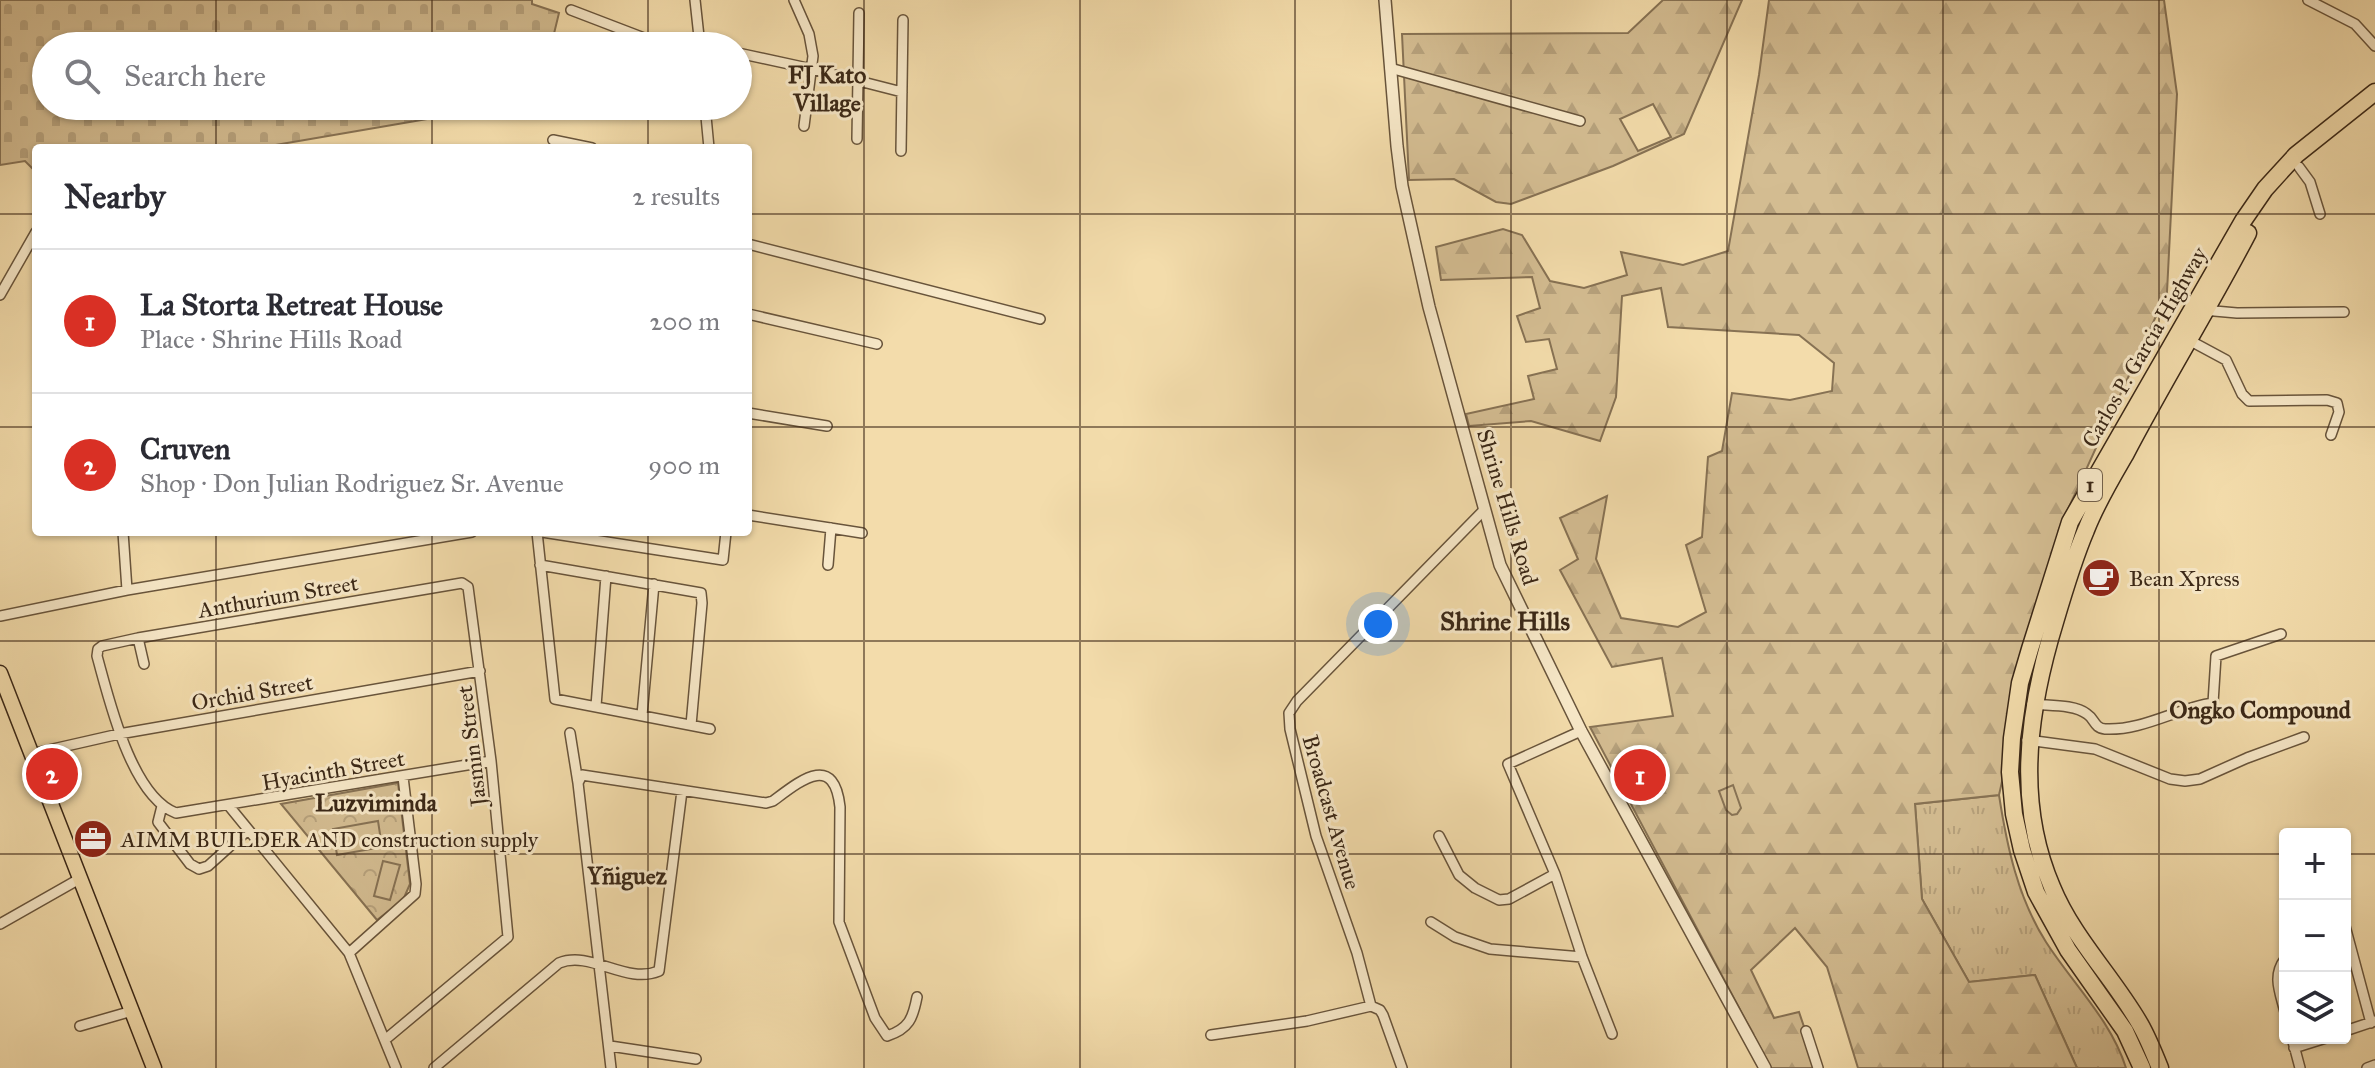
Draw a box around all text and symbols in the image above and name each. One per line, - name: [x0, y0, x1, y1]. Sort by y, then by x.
- search box: [32, 32, 752, 120]
- icon: search: [60, 54, 104, 98]
- text: Search here: [124, 58, 266, 94]
- district label: FJ Kato Village: [788, 60, 866, 118]
- text: Nearby: [64, 176, 166, 217]
- text: 2 results: [632, 180, 720, 212]
- street label: Carlos P. Garcia Highway: [2076, 242, 2213, 452]
- text: La Storta Retreat House: [140, 287, 443, 323]
- text: 1: [85, 305, 95, 337]
- text: 200 m: [649, 305, 720, 337]
- text: Place · Shrine Hills Road: [140, 323, 403, 355]
- street label: Shrine Hills Road: [1471, 426, 1544, 588]
- text: Cruven: [140, 431, 231, 467]
- text: 2: [84, 449, 96, 481]
- text: 900 m: [648, 449, 720, 481]
- text: Shop · Don Julian Rodriguez Sr. Avenue: [140, 467, 564, 499]
- road number: 1: [2078, 469, 2102, 501]
- cafe icon: Bean Xpress: [2080, 557, 2122, 599]
- place label: Bean Xpress: [2129, 565, 2239, 592]
- street label: Anthurium Street: [195, 569, 360, 624]
- your location: [1358, 604, 1398, 644]
- district label: Shrine Hills: [1440, 605, 1571, 637]
- street label: Orchid Street: [189, 668, 315, 716]
- street label: Jasmin Street: [451, 684, 493, 810]
- district label: Ongko Compound: [2169, 695, 2352, 725]
- street label: Broadcast Avenue: [1297, 732, 1366, 892]
- pin: 2: [26, 744, 78, 804]
- street label: Hyacinth Street: [260, 745, 407, 796]
- pin: 1: [1614, 745, 1666, 805]
- district label: Luzviminda: [315, 788, 438, 818]
- office icon: AIMM BUILDER AND construction supply: [72, 818, 114, 860]
- place label: AIMM BUILDER AND construction supply: [120, 826, 539, 853]
- map controls: [2279, 828, 2351, 1044]
- button: +: [2279, 828, 2351, 900]
- district label: Yñiguez: [586, 861, 668, 891]
- button: −: [2279, 900, 2351, 972]
- button: layers: [2279, 972, 2351, 1044]

